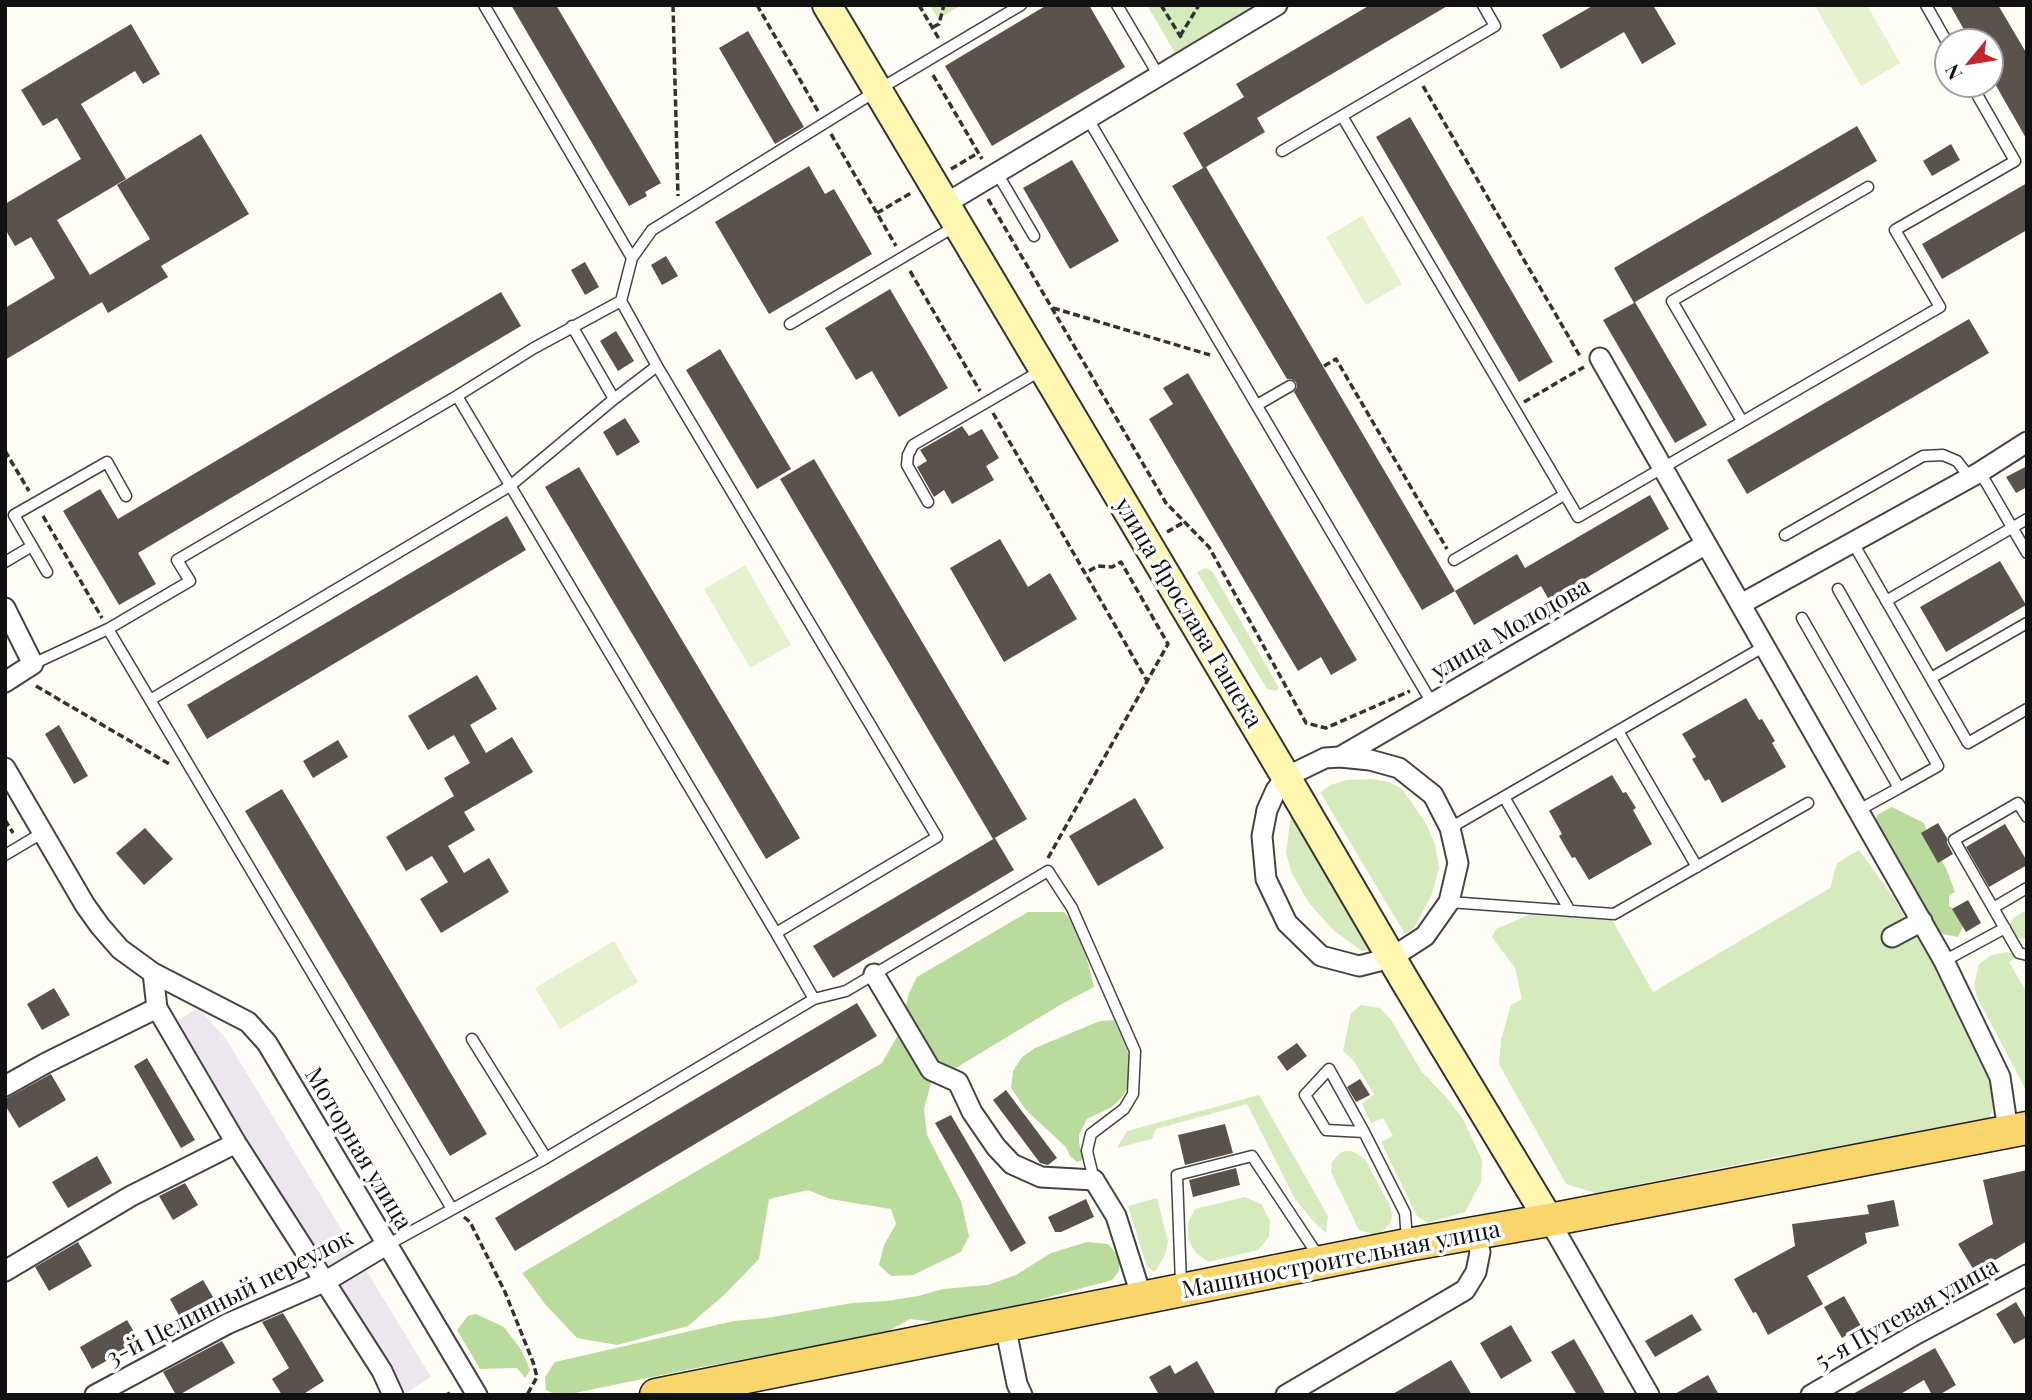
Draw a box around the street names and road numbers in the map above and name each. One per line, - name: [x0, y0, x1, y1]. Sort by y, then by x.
- street label: улица Ярослава Гашека: [1108, 493, 1268, 733]
- street label: улица Молодова: [1426, 572, 1596, 686]
- street label: Моторная улица: [298, 1063, 418, 1235]
- street label: Машиностроительная улица: [1179, 1215, 1503, 1305]
- street label: 3-й Целинный переулок: [102, 1223, 358, 1373]
- street label: 5-я Путевая улица: [1810, 1252, 2004, 1376]

